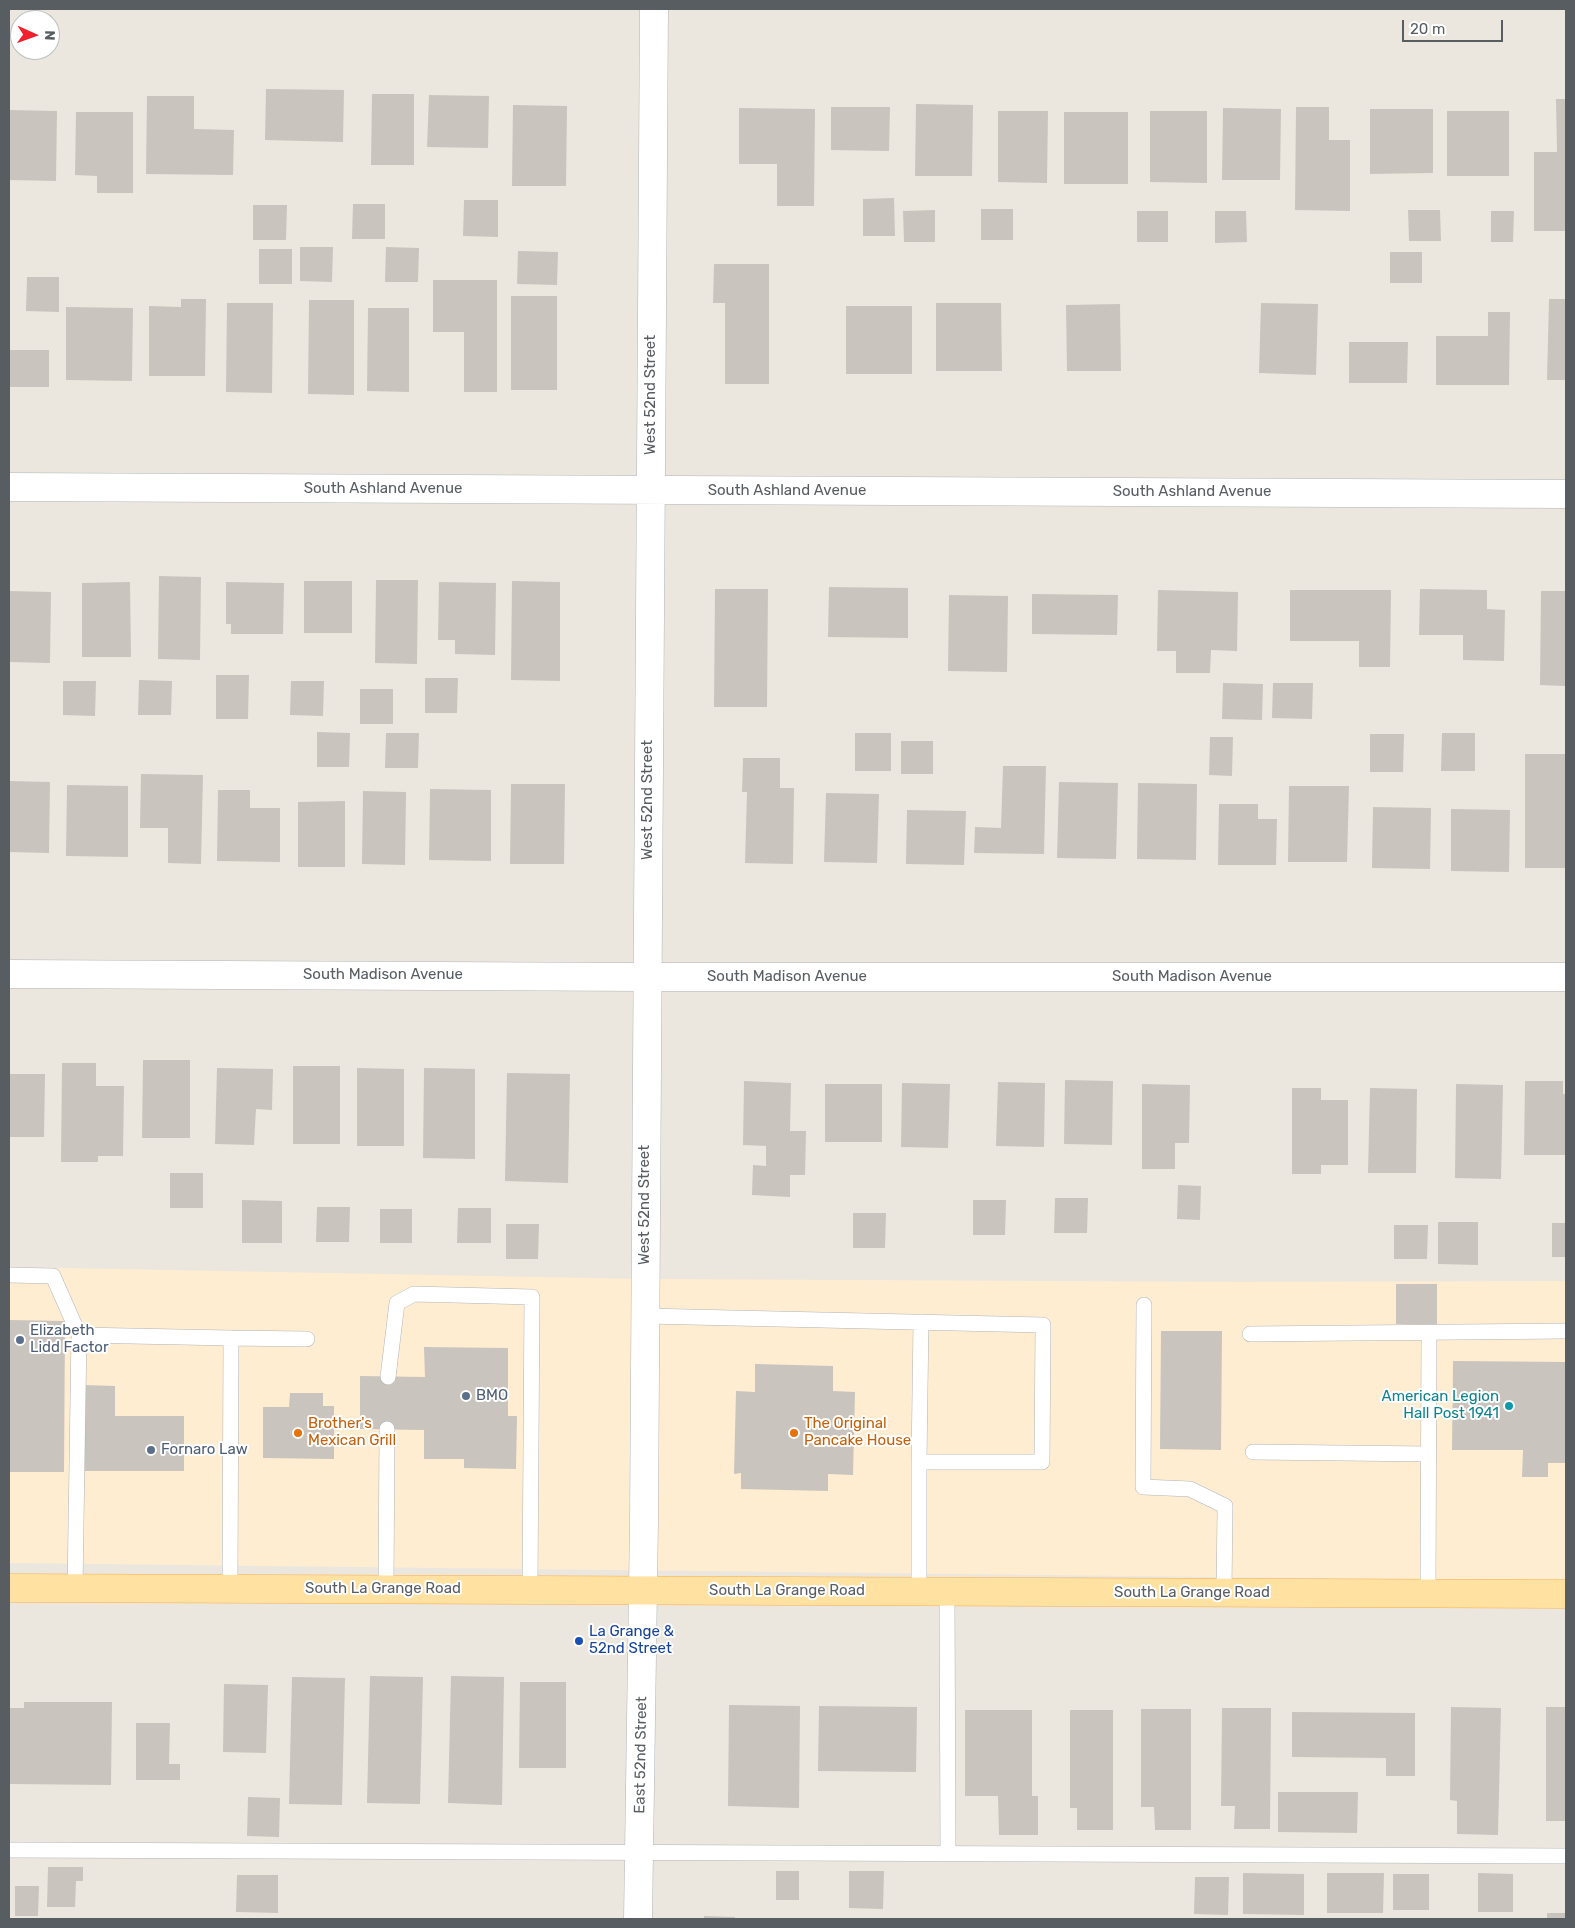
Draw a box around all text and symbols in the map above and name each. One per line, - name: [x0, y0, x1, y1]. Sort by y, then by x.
- north arrow: [10, 10, 60, 60]
- scale bar: [1405, 10, 1506, 42]
- text: 20 m: [1410, 20, 1445, 38]
- text: N: [41, 30, 58, 41]
- street label: West 52nd Street: [642, 335, 660, 455]
- street label: South Ashland Avenue: [304, 480, 462, 498]
- street label: South Ashland Avenue: [708, 482, 866, 500]
- street label: South Ashland Avenue: [1113, 483, 1271, 501]
- street label: West 52nd Street: [639, 740, 657, 860]
- street label: South Madison Avenue: [303, 966, 463, 984]
- street label: South Madison Avenue: [707, 968, 867, 986]
- street label: South Madison Avenue: [1112, 968, 1272, 986]
- street label: West 52nd Street: [636, 1145, 654, 1265]
- place label: Elizabeth Lidd Factor: [30, 1322, 109, 1357]
- marker: Elizabeth Lidd Factor: [14, 1334, 26, 1346]
- place label: BMO: [476, 1387, 508, 1405]
- place label: American Legion Hall Post 1941: [1382, 1388, 1499, 1423]
- marker: BMO: [460, 1390, 472, 1402]
- marker: American Legion Hall Post 1941: [1503, 1400, 1515, 1412]
- place label: Brother's Mexican Grill: [308, 1415, 396, 1450]
- place label: The Original Pancake House: [804, 1415, 911, 1450]
- marker: Brother's Mexican Grill: [292, 1427, 304, 1439]
- marker: The Original Pancake House: [788, 1427, 800, 1439]
- place label: Fornaro Law: [161, 1441, 248, 1459]
- marker: Fornaro Law: [145, 1444, 157, 1456]
- street label: South La Grange Road: [305, 1580, 461, 1598]
- street label: South La Grange Road: [709, 1582, 865, 1600]
- street label: South La Grange Road: [1114, 1584, 1270, 1602]
- place label: La Grange & 52nd Street: [589, 1623, 674, 1658]
- marker: La Grange & 52nd Street: [573, 1635, 585, 1647]
- street label: East 52nd Street: [631, 1696, 651, 1814]

